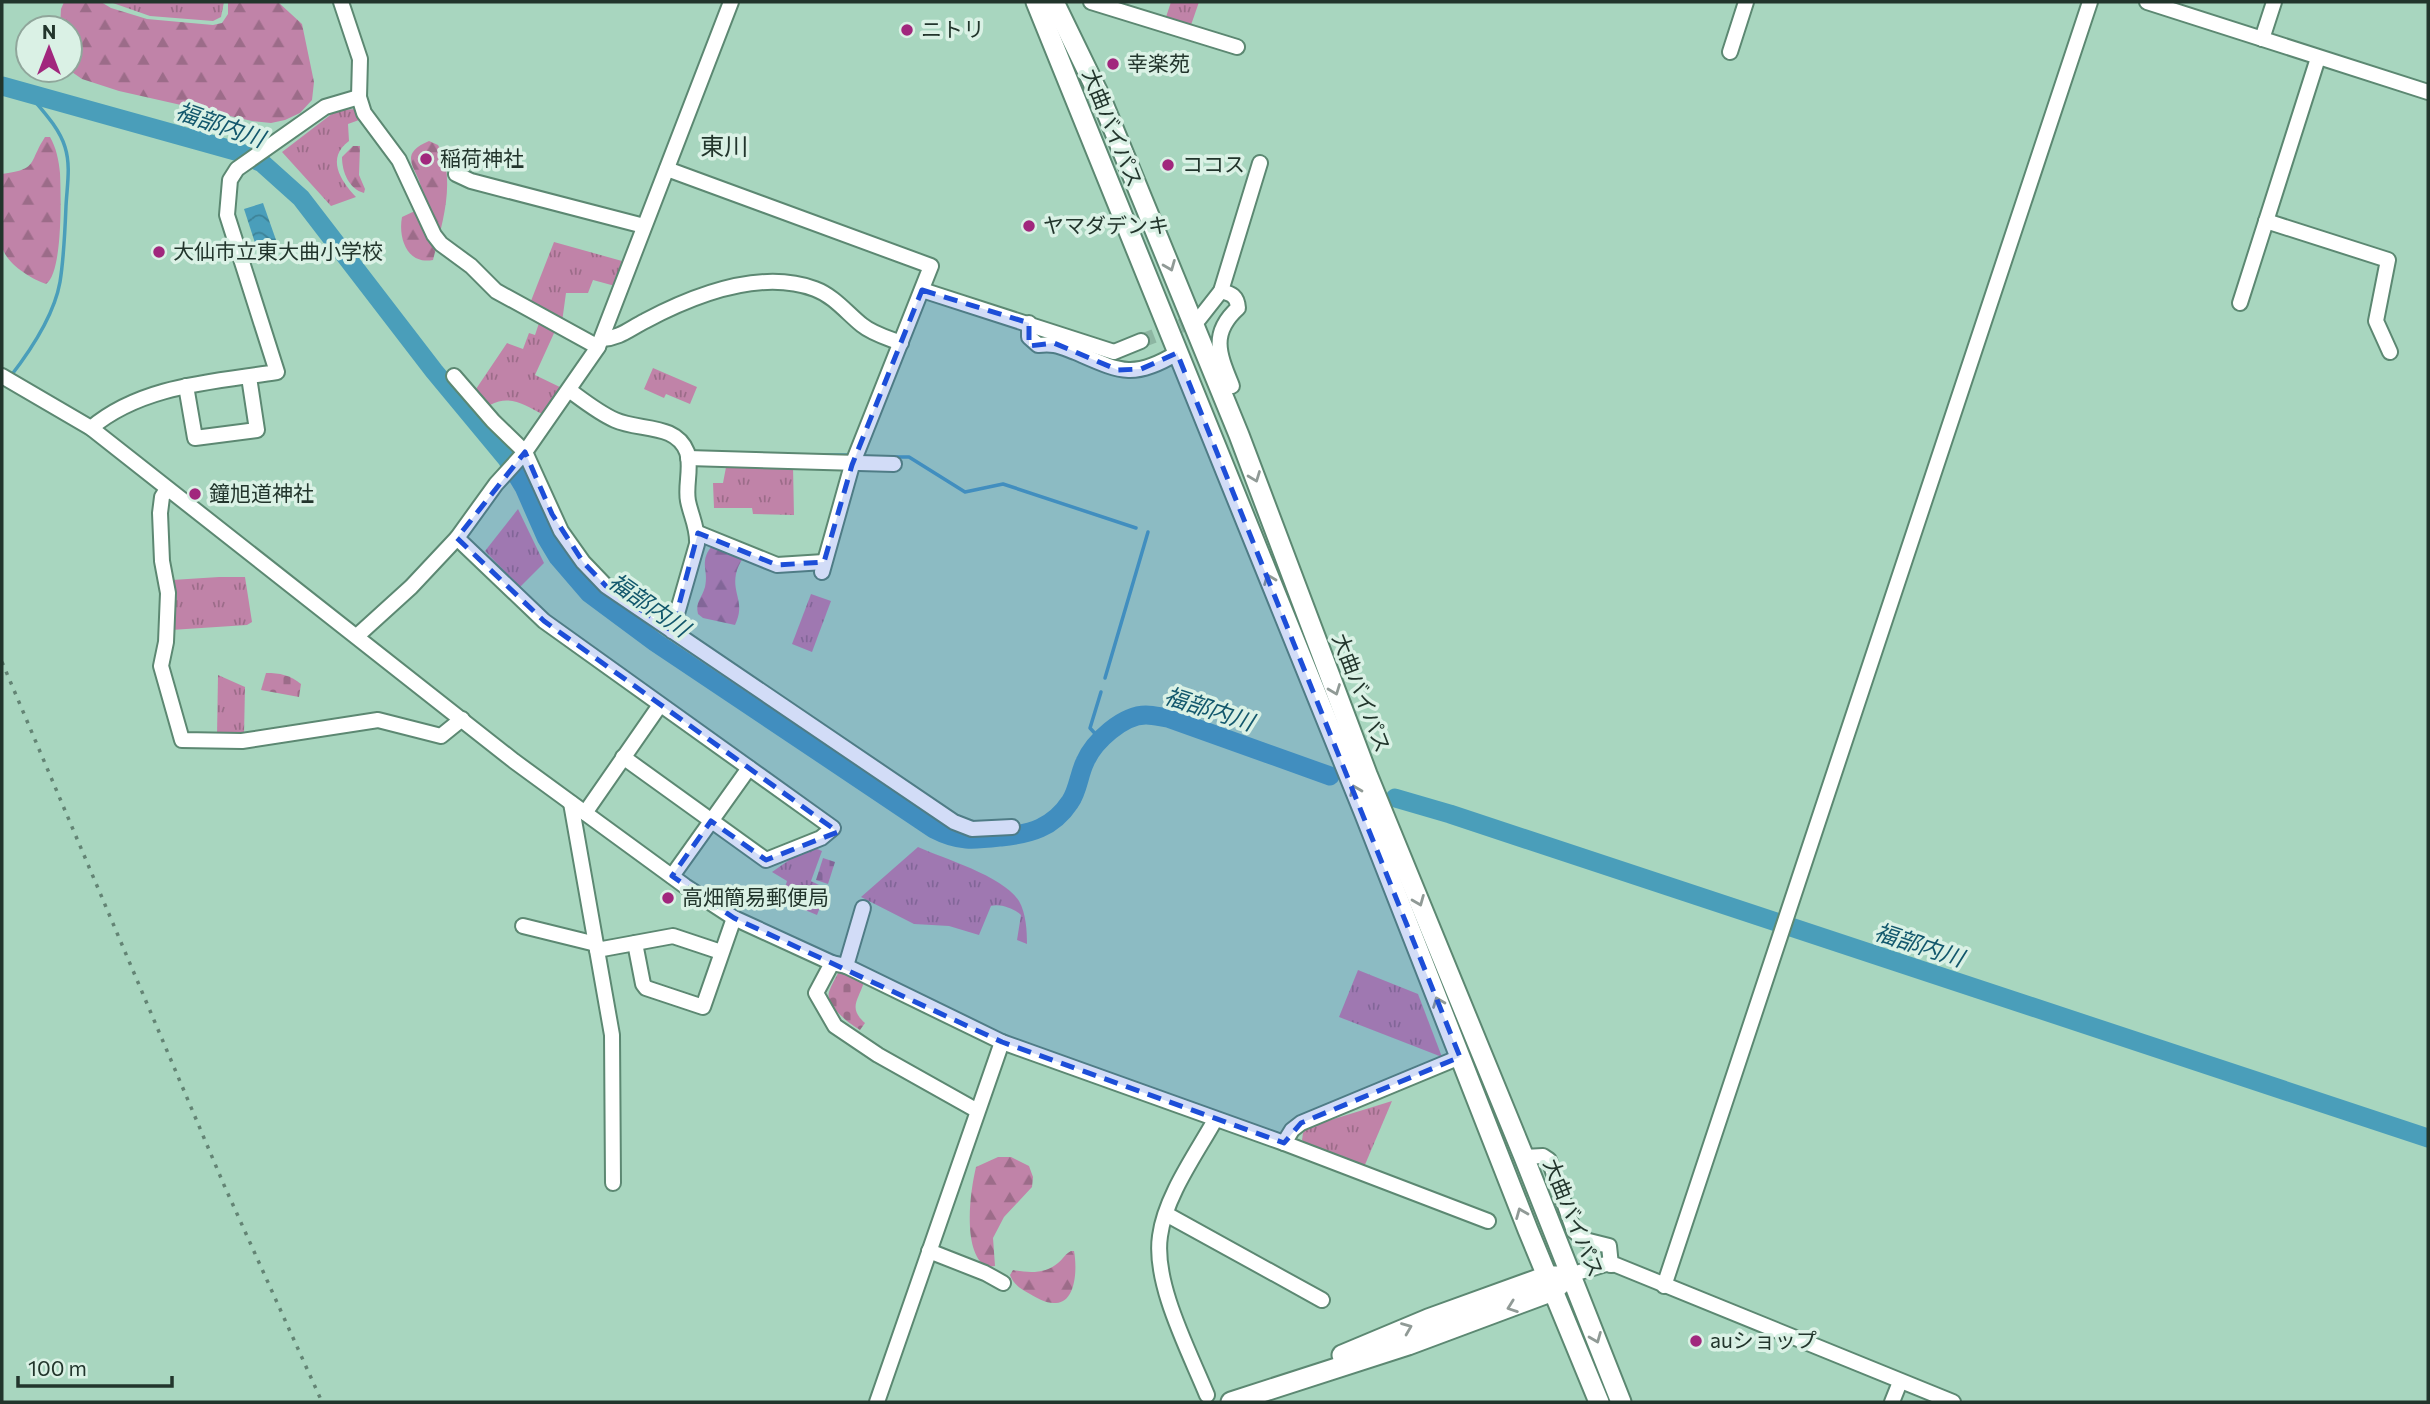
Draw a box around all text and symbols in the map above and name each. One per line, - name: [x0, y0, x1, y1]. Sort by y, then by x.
- north arrow: [14, 14, 84, 84]
- place label: ニトリ: [921, 16, 984, 41]
- text: N: [42, 20, 56, 43]
- marker: ニトリ: [899, 22, 915, 38]
- place label: 幸楽苑: [1127, 50, 1190, 75]
- marker: 幸楽苑: [1105, 56, 1121, 72]
- street label: 大曲バイパス: [1078, 65, 1149, 190]
- water label: 福部内川: [172, 96, 271, 153]
- district label: 東川: [700, 131, 748, 160]
- place label: 稲荷神社: [440, 145, 524, 170]
- marker: 稲荷神社: [418, 151, 434, 167]
- place label: ココス: [1182, 151, 1245, 176]
- marker: ココス: [1160, 157, 1176, 173]
- place label: ヤマダデンキ: [1043, 212, 1169, 237]
- marker: ヤマダデンキ: [1021, 218, 1037, 234]
- place label: 大仙市立東大曲小学校: [173, 238, 383, 263]
- marker: 大仙市立東大曲小学校: [151, 244, 167, 260]
- one-way arrow: [1161, 259, 1175, 271]
- one-way arrow: [1246, 471, 1260, 483]
- place label: 鐘旭道神社: [209, 480, 314, 505]
- marker: 鐘旭道神社: [187, 486, 203, 502]
- water label: 福部内川: [604, 566, 698, 644]
- one-way arrow: [1264, 574, 1278, 586]
- street label: 大曲バイパス: [1328, 629, 1397, 756]
- water label: 福部内川: [1161, 681, 1260, 737]
- one-way arrow: [1327, 683, 1341, 695]
- one-way arrow: [1349, 784, 1363, 796]
- place label: 高畑簡易郵便局: [682, 884, 829, 909]
- marker: 高畑簡易郵便局: [660, 890, 676, 906]
- one-way arrow: [1411, 895, 1425, 907]
- water label: 福部内川: [1871, 917, 1970, 973]
- one-way arrow: [1432, 996, 1446, 1008]
- street label: 大曲バイパス: [1539, 1155, 1610, 1280]
- one-way arrow: [1516, 1208, 1530, 1220]
- one-way arrow: [1506, 1298, 1518, 1312]
- one-way arrow: [1401, 1322, 1413, 1336]
- place label: auショップ: [1710, 1327, 1817, 1352]
- one-way arrow: [1587, 1332, 1601, 1344]
- marker: auショップ: [1688, 1333, 1704, 1349]
- scale bar: [18, 1344, 172, 1388]
- text: 100 m: [28, 1355, 87, 1380]

